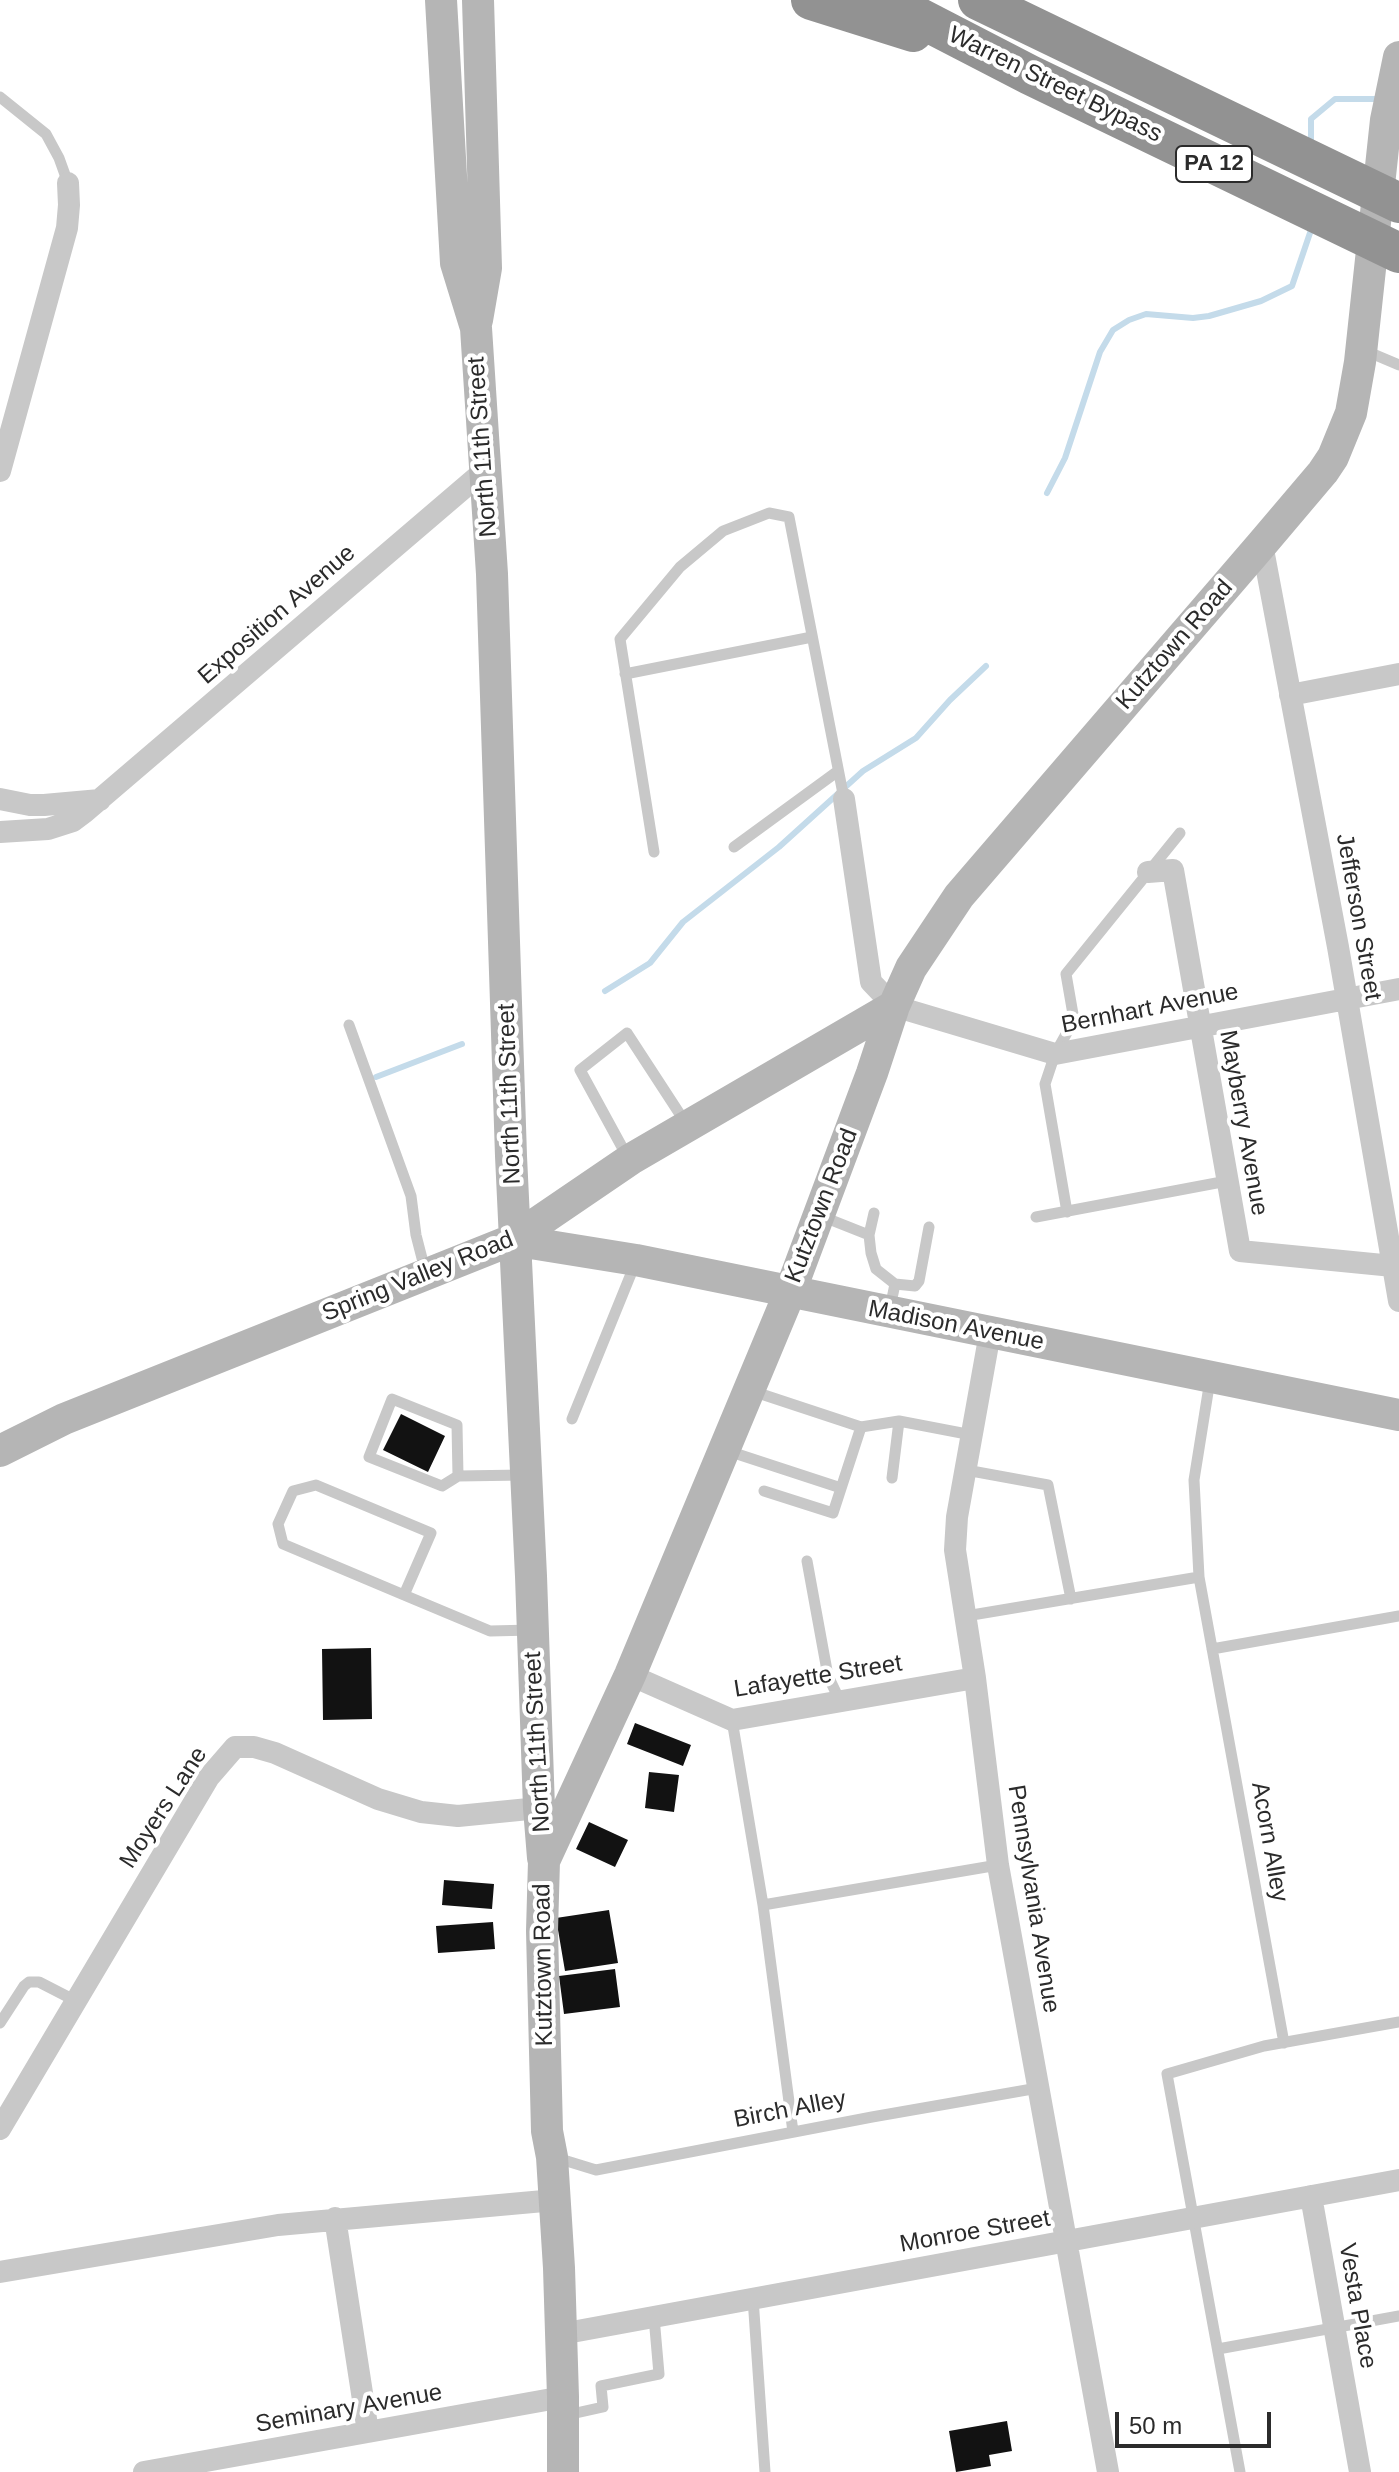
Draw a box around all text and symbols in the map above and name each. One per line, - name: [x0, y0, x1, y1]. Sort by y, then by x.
- street label: Warren Street Bypass: [944, 21, 1166, 149]
- road number: PA 12: [1176, 146, 1252, 182]
- street label: North 11th Street: [462, 356, 504, 538]
- street label: Exposition Avenue: [193, 539, 361, 691]
- street label: Kutztown Road: [1111, 574, 1239, 716]
- street label: Jefferson Street: [1329, 831, 1387, 1003]
- street label: Bernhart Avenue: [1059, 978, 1241, 1040]
- street label: North 11th Street: [492, 1003, 528, 1185]
- street label: Mayberry Avenue: [1213, 1028, 1273, 1218]
- street label: Kutztown Road: [779, 1125, 865, 1287]
- street label: Spring Valley Road: [318, 1226, 518, 1328]
- street label: Madison Avenue: [866, 1295, 1046, 1357]
- street label: Lafayette Street: [732, 1650, 904, 1704]
- street label: North 11th Street: [519, 1651, 557, 1833]
- street label: Moyers Lane: [114, 1742, 214, 1874]
- street label: Acorn Alley: [1244, 1780, 1294, 1904]
- street label: Pennsylvania Avenue: [1001, 1783, 1065, 2015]
- street label: Kutztown Road: [528, 1883, 560, 2047]
- street label: Birch Alley: [732, 2085, 848, 2135]
- street label: Monroe Street: [898, 2205, 1052, 2259]
- street label: Vesta Place: [1332, 2241, 1382, 2371]
- street label: Seminary Avenue: [253, 2378, 445, 2440]
- scale bar: [1119, 2396, 1275, 2446]
- text: 50 m: [1129, 2412, 1182, 2439]

